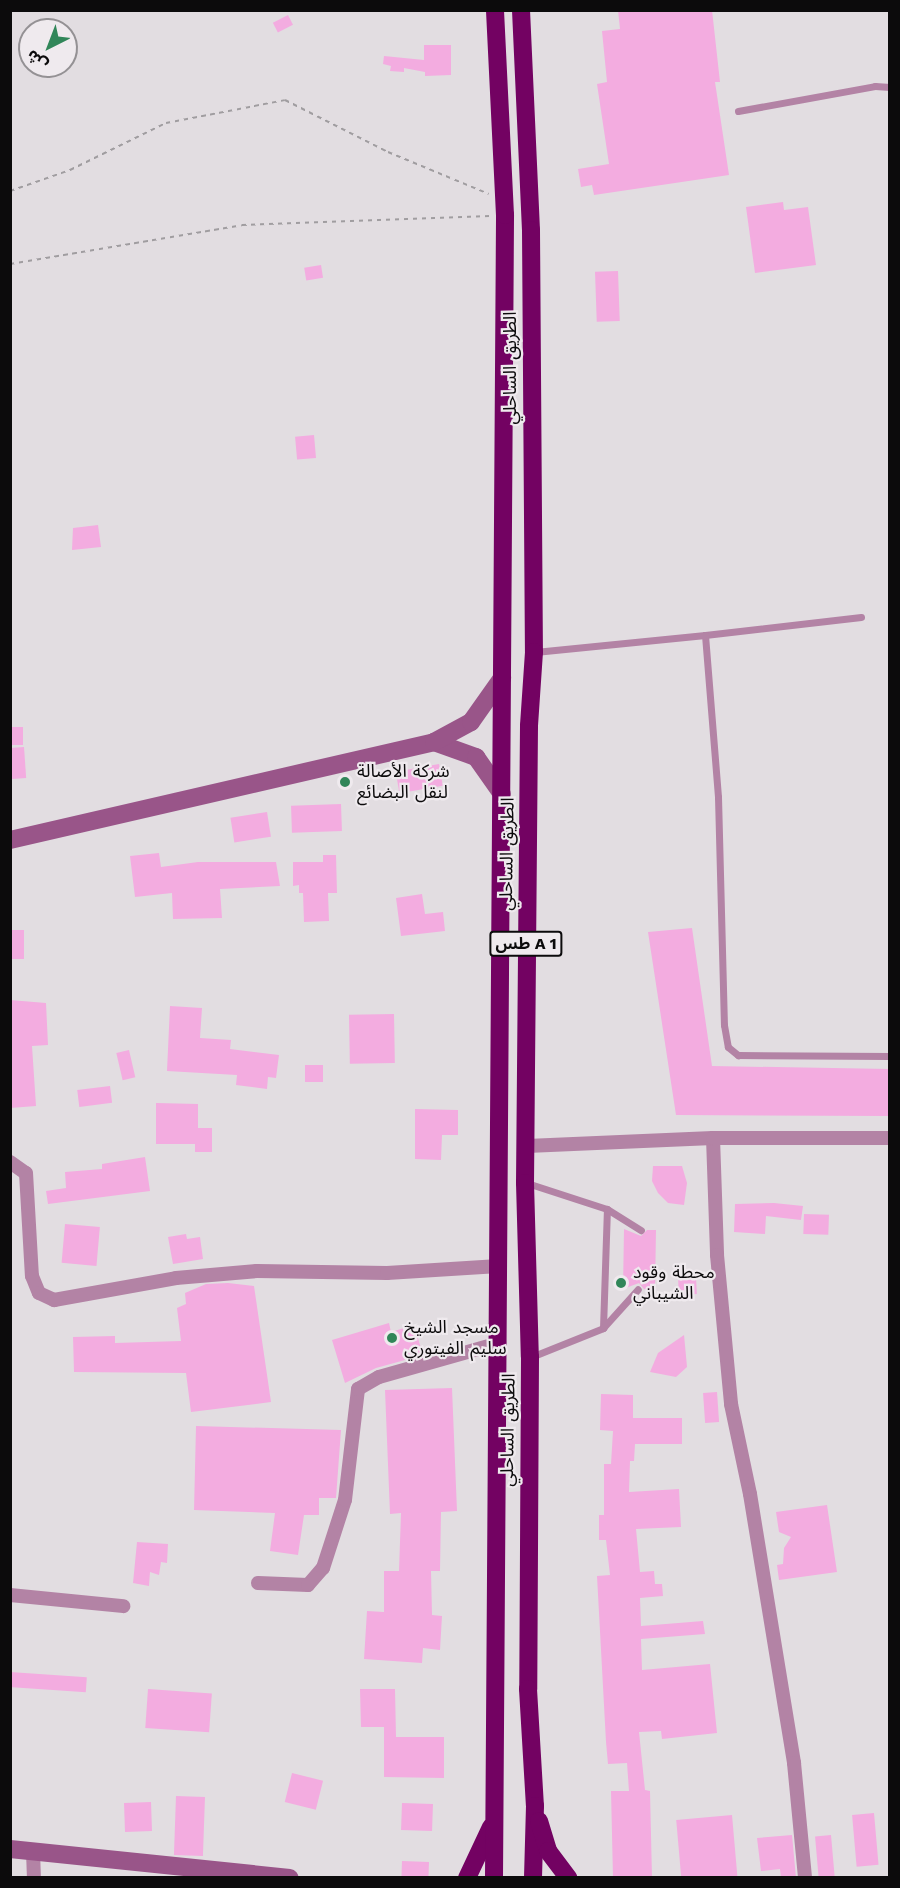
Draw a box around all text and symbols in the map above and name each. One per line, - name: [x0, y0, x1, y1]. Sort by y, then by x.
- north arrow: [18, 18, 78, 78]
- text: ش: [22, 46, 51, 75]
- street label: الطريق الساحلي: [499, 311, 521, 425]
- place label: شركة الأصالة لنقل البضائع: [357, 761, 450, 804]
- marker: شركة الأصالة لنقل البضائع: [338, 775, 352, 789]
- street label: الطريق الساحلي: [495, 797, 519, 911]
- road number: طس A 1: [488, 931, 564, 957]
- place label: محطة وقود الشيباني: [633, 1262, 715, 1304]
- marker: محطة وقود الشيباني: [614, 1276, 628, 1290]
- place label: مسجد الشيخ سليم الفيتوري: [404, 1317, 507, 1360]
- marker: مسجد الشيخ سليم الفيتوري: [385, 1331, 399, 1345]
- street label: الطريق الساحلي: [496, 1373, 520, 1487]

